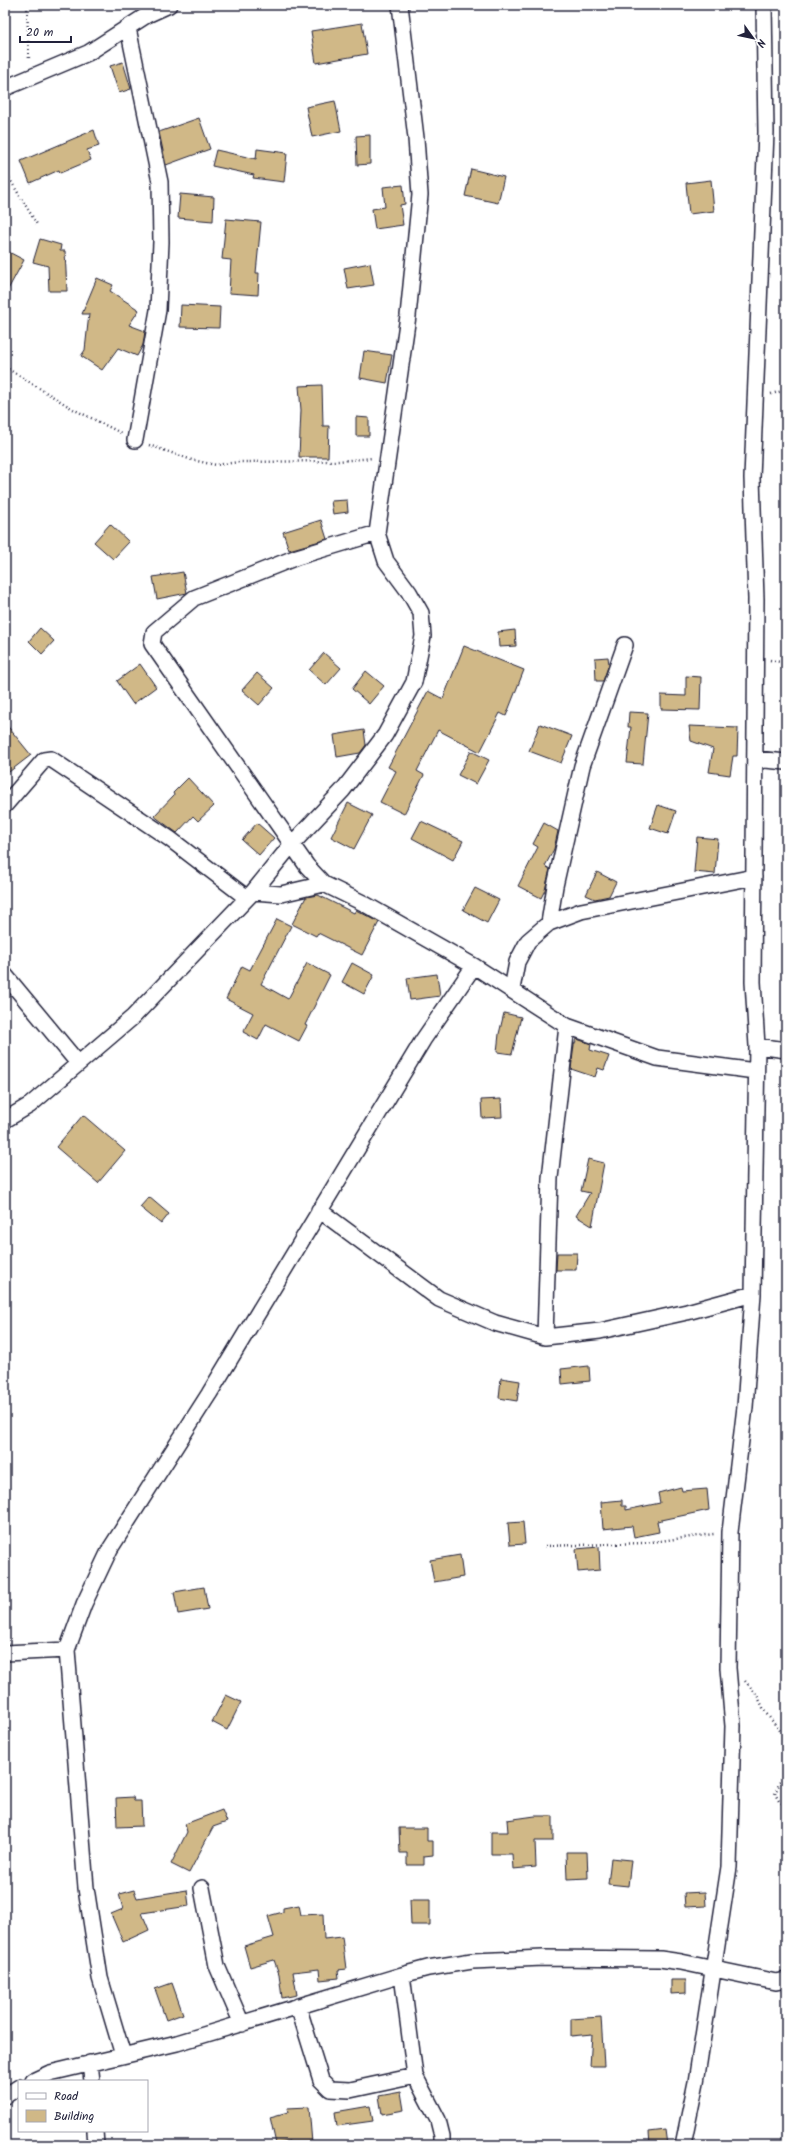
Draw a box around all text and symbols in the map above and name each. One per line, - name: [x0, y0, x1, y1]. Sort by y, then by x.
- scale bar: [20, 18, 71, 44]
- north arrow: [733, 18, 773, 58]
- text: 20 m: [26, 23, 54, 42]
- text: N: [751, 35, 770, 51]
- legend: [18, 2080, 148, 2132]
- text: Road: [54, 2087, 79, 2106]
- text: Building: [54, 2107, 94, 2126]

